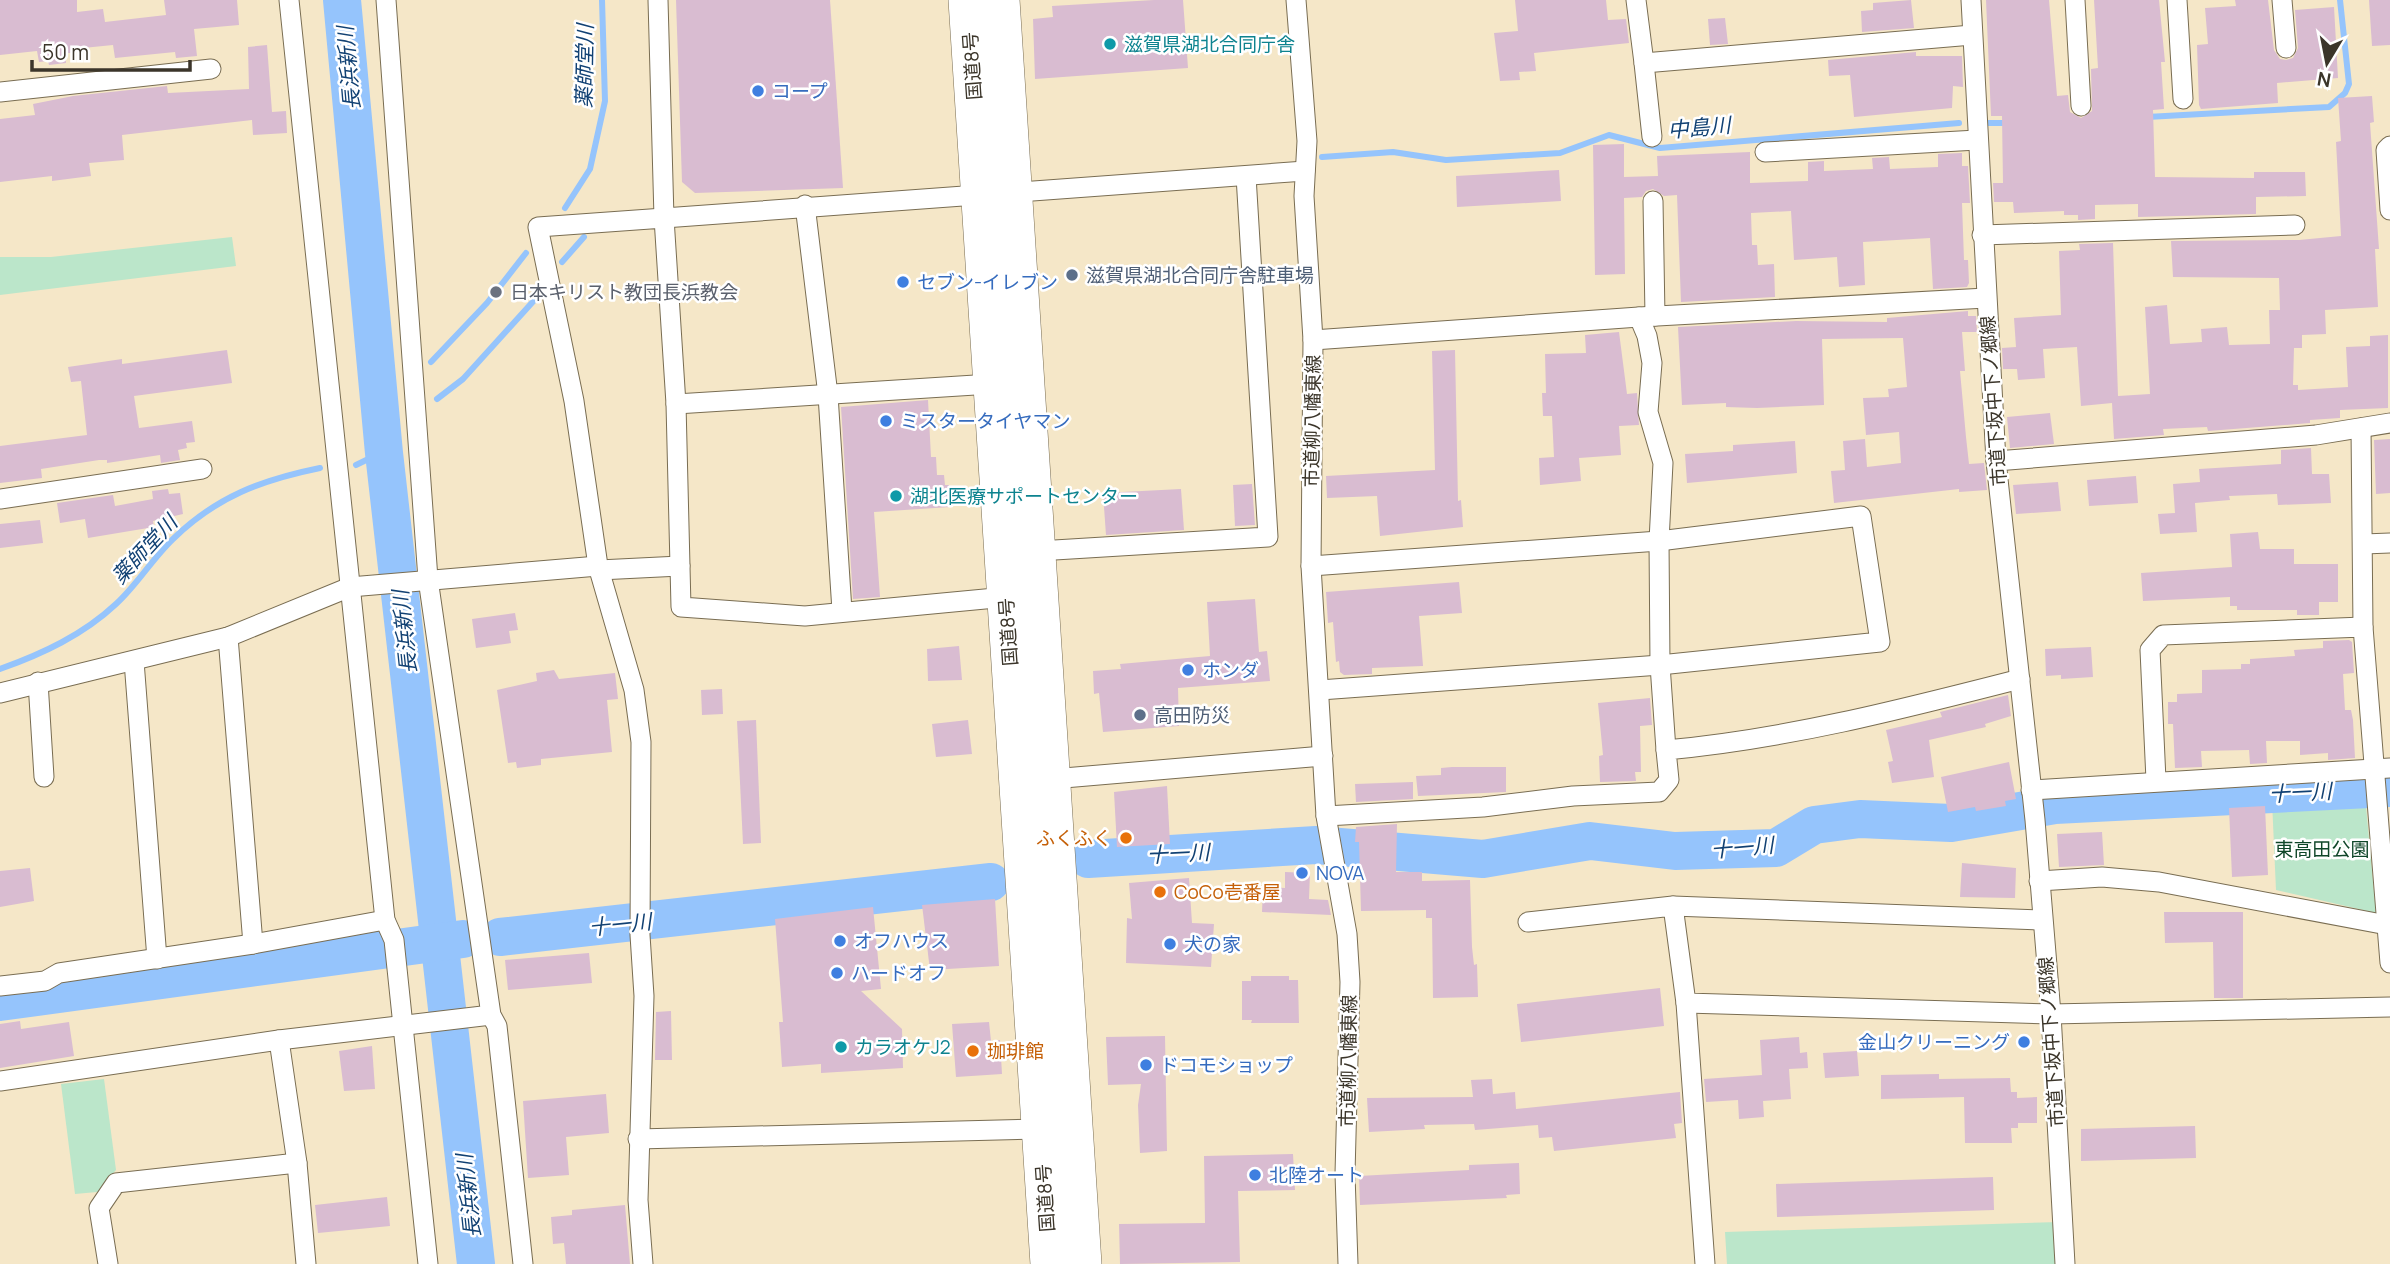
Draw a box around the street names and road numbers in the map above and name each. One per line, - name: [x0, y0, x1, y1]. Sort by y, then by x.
- street label: 国道8号: [957, 31, 987, 101]
- street label: 市道下坂中下ノ郷線: [1974, 315, 2012, 487]
- street label: 市道柳八幡東線: [1298, 354, 1326, 488]
- street label: 国道8号: [993, 597, 1023, 667]
- street label: 市道下坂中下ノ郷線: [2032, 956, 2070, 1128]
- street label: 市道柳八幡東線: [1334, 994, 1362, 1128]
- street label: 国道8号: [1030, 1163, 1060, 1233]

